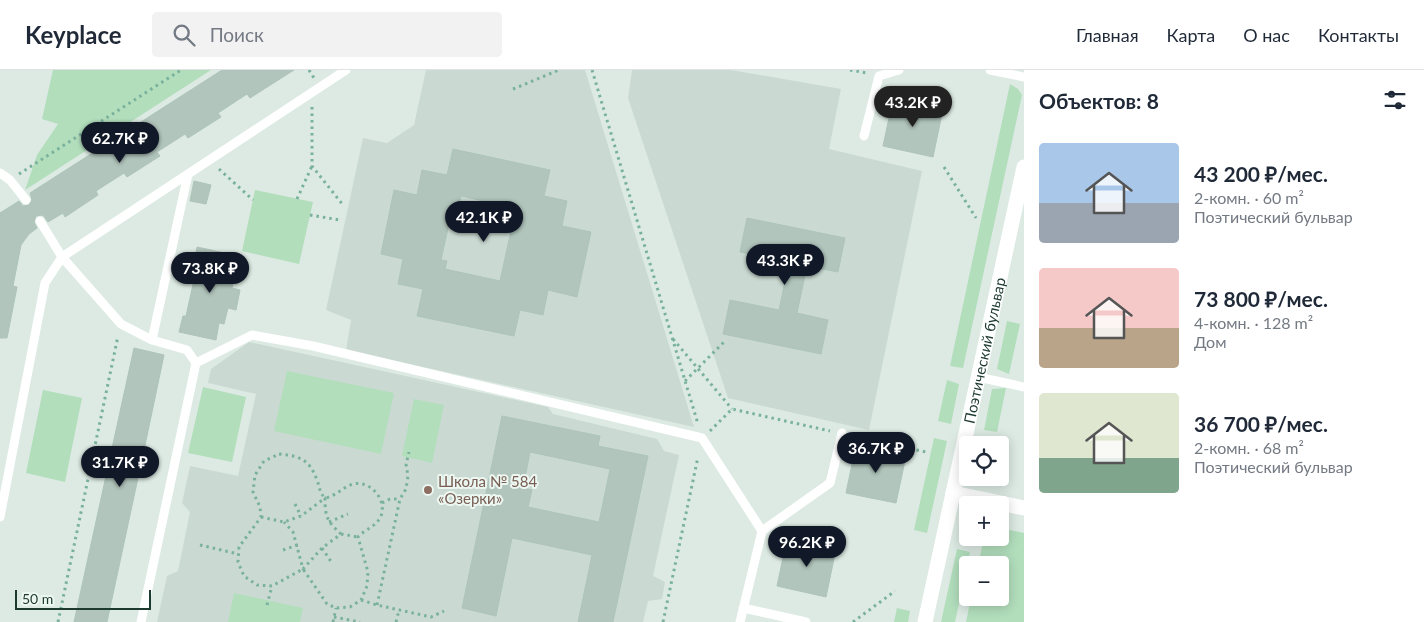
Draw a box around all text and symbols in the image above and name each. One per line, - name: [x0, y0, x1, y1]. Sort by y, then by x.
- search box: [152, 12, 502, 57]
- text: Keyplace: [25, 20, 122, 49]
- icon: search: [170, 21, 198, 49]
- text: Поиск: [210, 23, 264, 46]
- text: Главная: [1076, 24, 1139, 46]
- text: Карта: [1167, 24, 1215, 46]
- text: О нас: [1243, 24, 1290, 46]
- text: Контакты: [1318, 24, 1399, 46]
- pin: 43.2K ₽: [867, 85, 959, 128]
- icon: filters: [1381, 86, 1409, 114]
- text: Объектов: 8: [1039, 88, 1159, 113]
- text: 43.2K ₽: [885, 92, 941, 111]
- pin: 62.7K ₽: [74, 122, 166, 164]
- text: 62.7K ₽: [92, 128, 148, 147]
- text: 43 200 ₽/мес.: [1194, 161, 1328, 186]
- icon: home: [1079, 163, 1139, 223]
- text: 2-комн. · 60 m²: [1194, 188, 1304, 207]
- pin: 42.1K ₽: [438, 200, 530, 243]
- text: 42.1K ₽: [456, 207, 512, 226]
- text: Поэтический бульвар: [1194, 207, 1353, 226]
- pin: 43.3K ₽: [739, 244, 831, 286]
- text: 43.3K ₽: [757, 250, 813, 269]
- pin: 73.8K ₽: [164, 252, 256, 294]
- text: 73.8K ₽: [182, 258, 238, 277]
- street label: Поэтический бульвар: [959, 276, 1009, 425]
- text: 73 800 ₽/мес.: [1194, 286, 1328, 311]
- icon: home: [1079, 288, 1139, 348]
- text: 4-комн. · 128 m²: [1194, 313, 1313, 332]
- text: Дом: [1194, 332, 1226, 351]
- text: 36 700 ₽/мес.: [1194, 411, 1328, 436]
- icon: home: [1079, 413, 1139, 473]
- pin: 36.7K ₽: [830, 432, 922, 474]
- map controls: [959, 436, 1009, 606]
- button: locate: [959, 436, 1009, 486]
- text: 36.7K ₽: [848, 438, 904, 457]
- text: 2-комн. · 68 m²: [1194, 438, 1304, 457]
- pin: 31.7K ₽: [74, 446, 166, 488]
- text: 31.7K ₽: [92, 452, 148, 471]
- text: Поэтический бульвар: [1194, 457, 1353, 476]
- place label: Школа № 584 «Озерки»: [438, 472, 537, 507]
- marker: Школа № 584 «Озерки»: [422, 484, 434, 496]
- button: +: [959, 496, 1009, 546]
- pin: 96.2K ₽: [761, 526, 853, 568]
- text: 96.2K ₽: [779, 532, 835, 551]
- button: −: [959, 556, 1009, 606]
- scale bar: [15, 587, 151, 610]
- text: 50 m: [22, 590, 53, 607]

